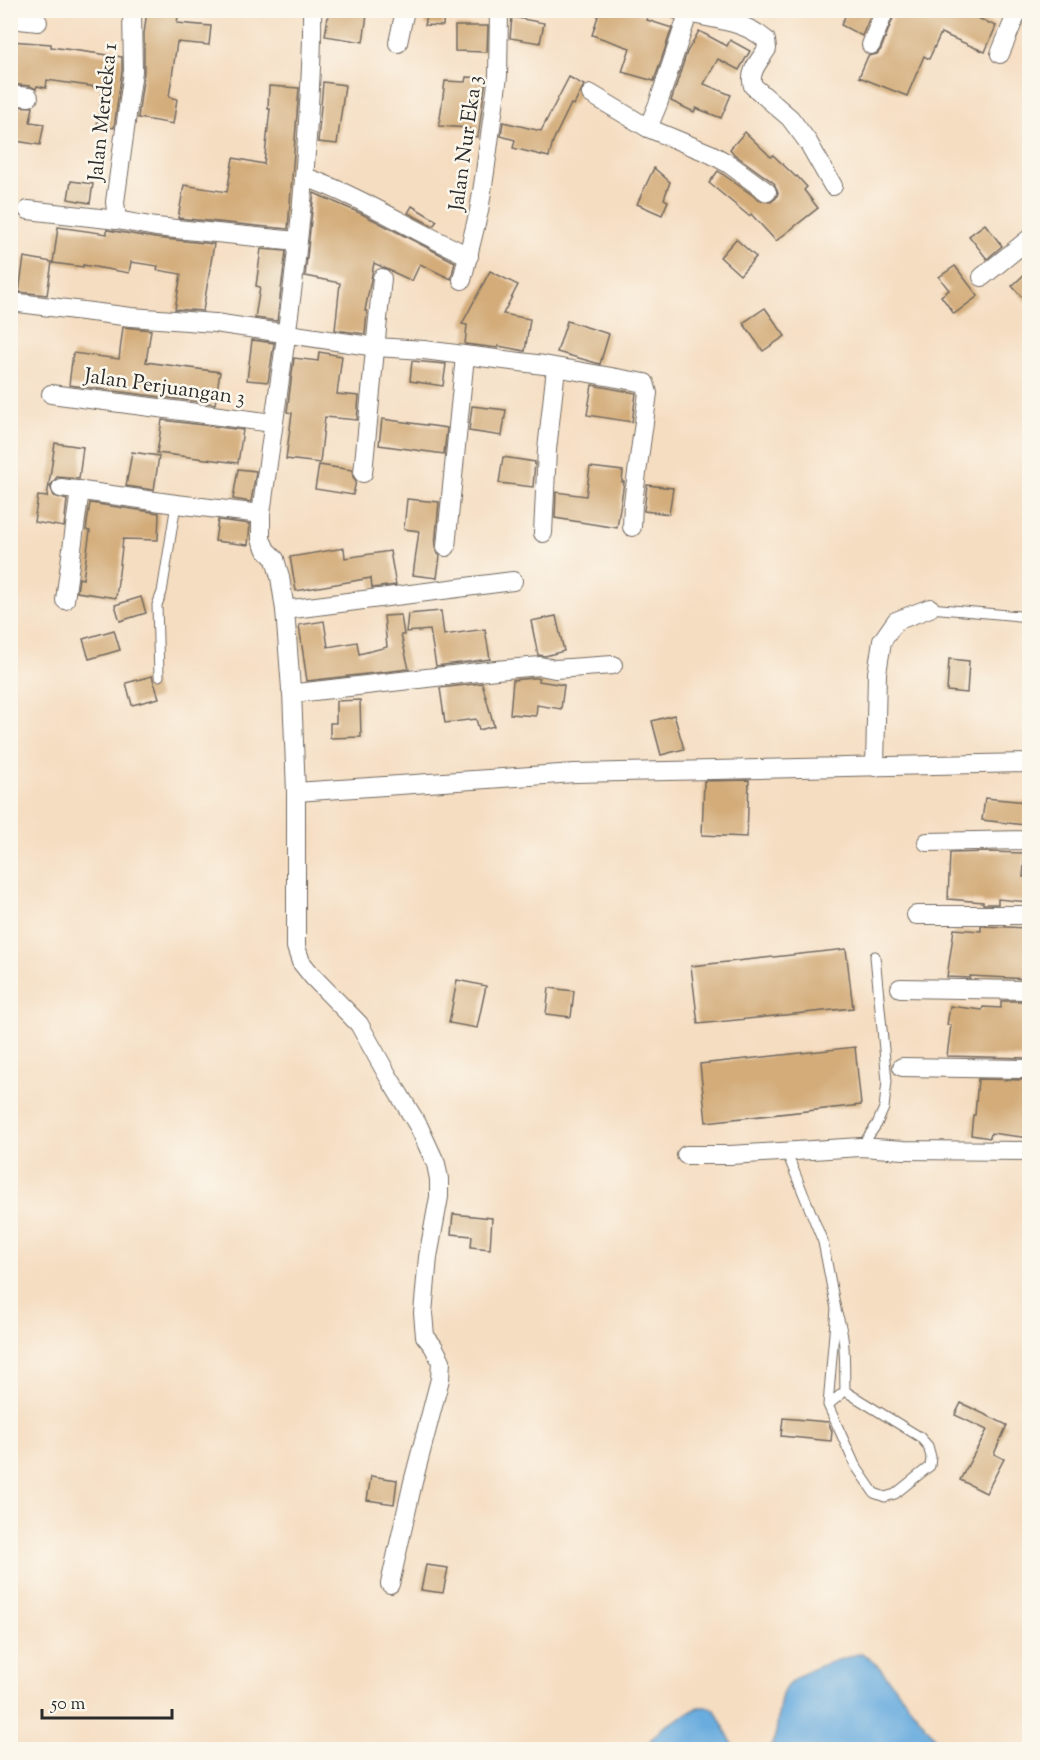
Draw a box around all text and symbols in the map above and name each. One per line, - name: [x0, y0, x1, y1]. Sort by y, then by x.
- street label: Jalan Merdeka 1: [82, 42, 126, 184]
- street label: Jalan Nur Eka 3: [442, 74, 491, 214]
- street label: Jalan Perjuangan 3: [81, 362, 247, 414]
- scale bar: [42, 1682, 172, 1720]
- text: 50 m: [50, 1692, 86, 1718]

